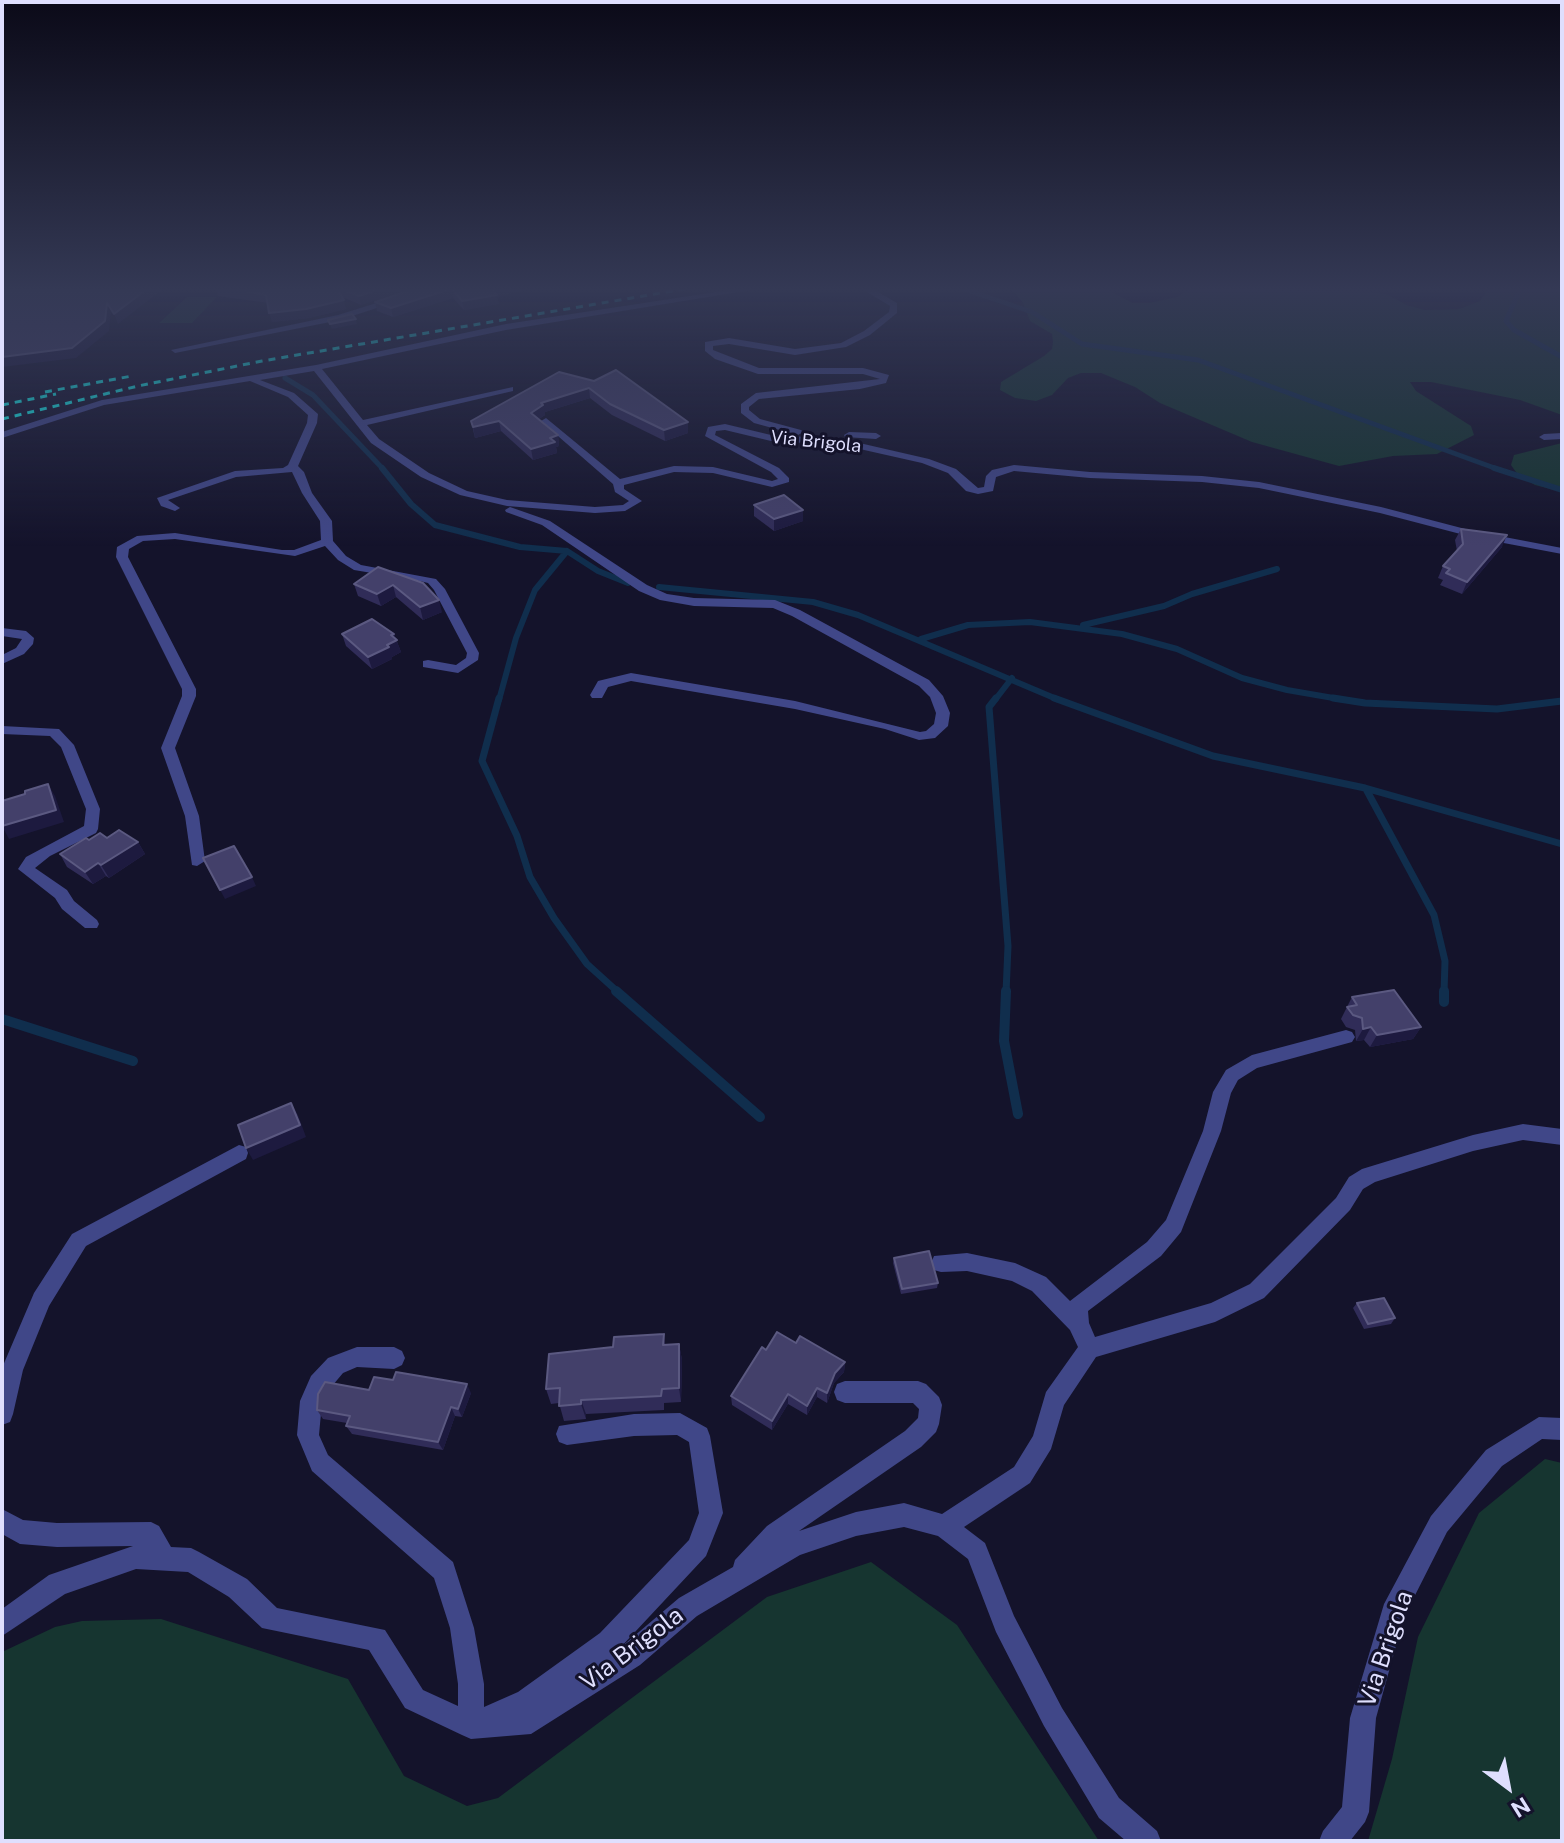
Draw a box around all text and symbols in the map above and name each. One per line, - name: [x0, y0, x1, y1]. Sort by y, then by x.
- street label: Via Brigola: [770, 427, 862, 457]
- street label: Via Brigola: [1353, 1587, 1419, 1711]
- street label: Via Brigola: [575, 1601, 689, 1697]
- north arrow: [1468, 1747, 1548, 1827]
- text: N: [1507, 1792, 1535, 1823]

